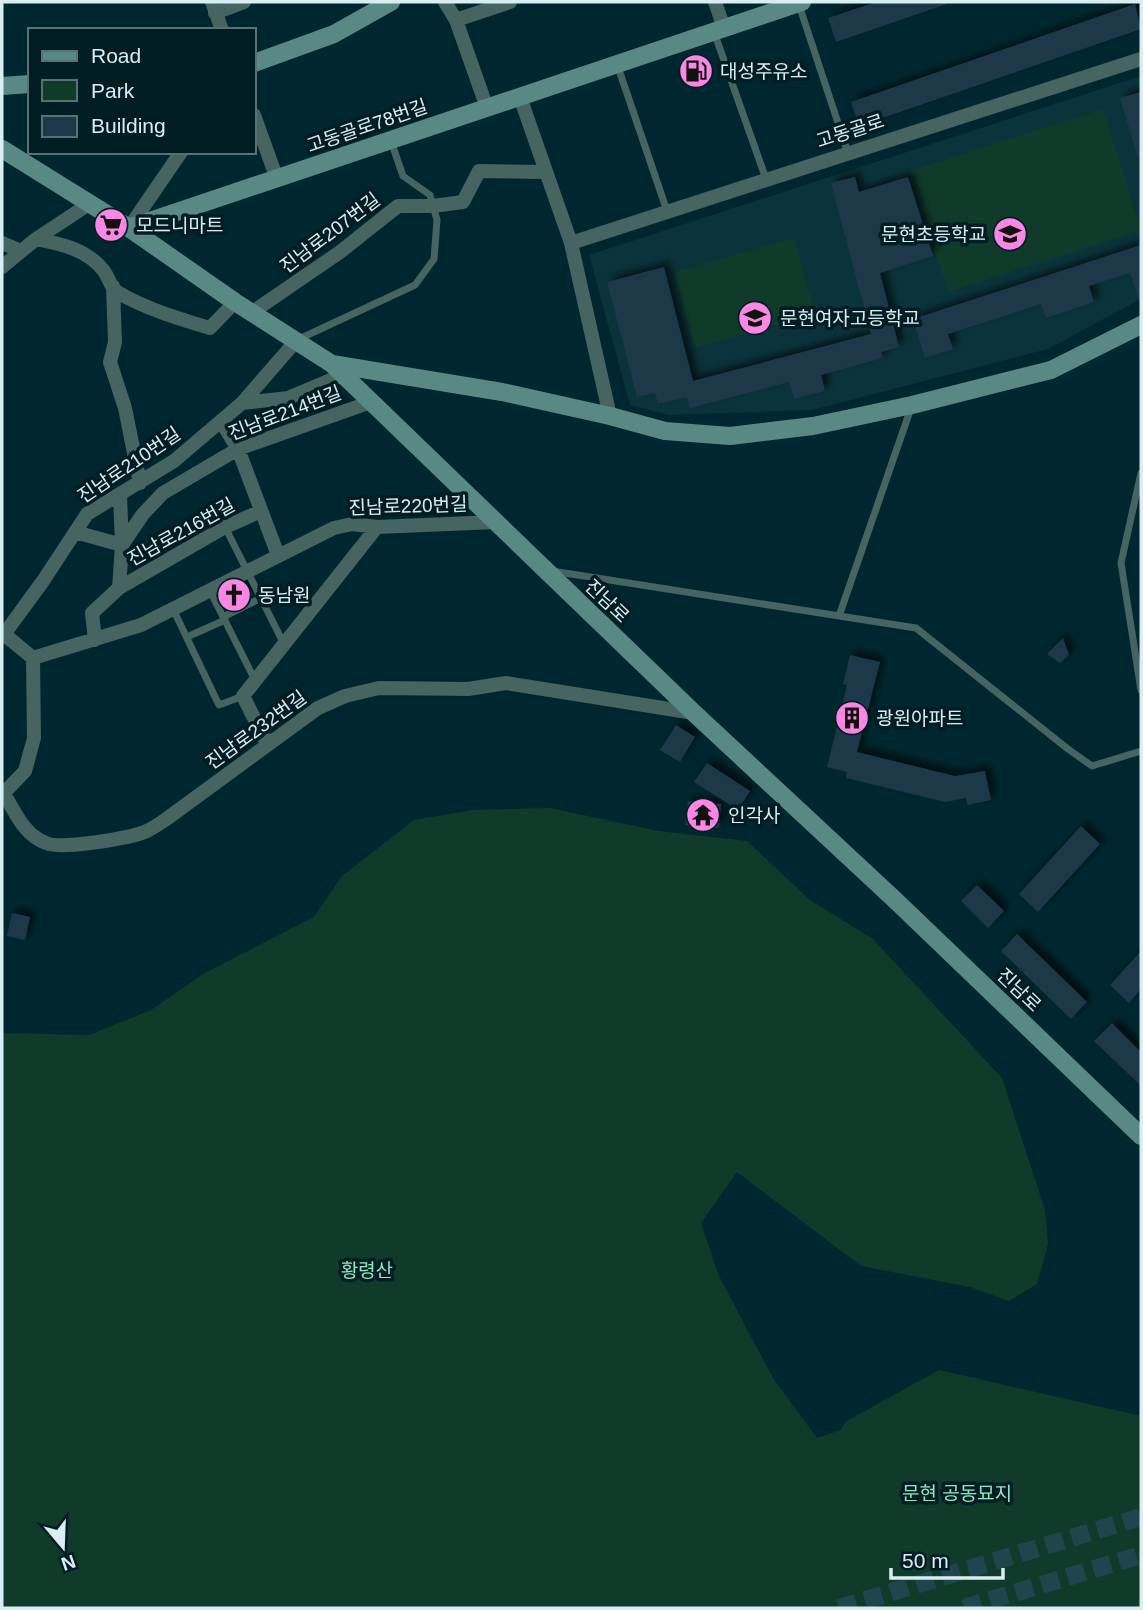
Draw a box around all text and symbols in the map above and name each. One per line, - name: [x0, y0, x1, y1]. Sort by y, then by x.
- legend: [28, 28, 256, 154]
- text: Road: [91, 44, 141, 67]
- fuel station icon: 대성주유소: [677, 52, 715, 90]
- place label: 대성주유소: [720, 61, 807, 82]
- text: Park: [91, 79, 135, 102]
- street label: 고동골로78번길: [304, 96, 430, 156]
- street label: 고동골로: [814, 110, 886, 152]
- text: Building: [91, 114, 166, 137]
- street label: 진남로207번길: [276, 189, 384, 277]
- supermarket icon: 모드니마트: [92, 206, 130, 244]
- place label: 모드니마트: [136, 215, 223, 236]
- school or university icon: 문현초등학교: [991, 215, 1029, 253]
- place label: 문현초등학교: [881, 224, 986, 245]
- school or university icon: 문현여자고등학교: [736, 299, 774, 337]
- place label: 문현여자고등학교: [780, 308, 920, 329]
- street label: 진남로214번길: [226, 382, 344, 444]
- street label: 진남로210번길: [74, 423, 184, 507]
- street label: 진남로220번길: [348, 493, 468, 519]
- street label: 진남로216번길: [124, 494, 238, 570]
- street label: 진남로: [581, 575, 633, 627]
- church icon: 동남원: [215, 576, 253, 614]
- place label: 동남원: [258, 585, 310, 606]
- street label: 진남로232번길: [202, 686, 310, 774]
- building icon: 광원아파트: [833, 699, 871, 737]
- place label: 광원아파트: [876, 708, 963, 729]
- temple icon: 인각사: [684, 796, 722, 834]
- place label: 인각사: [728, 805, 780, 826]
- street label: 진남로: [993, 964, 1045, 1016]
- park label: 황령산: [341, 1260, 393, 1281]
- park label: 문현 공동묘지: [902, 1483, 1012, 1504]
- north arrow: [28, 1512, 98, 1582]
- scale bar: [891, 1536, 1003, 1580]
- text: 50 m: [902, 1549, 949, 1572]
- text: N: [58, 1550, 78, 1575]

